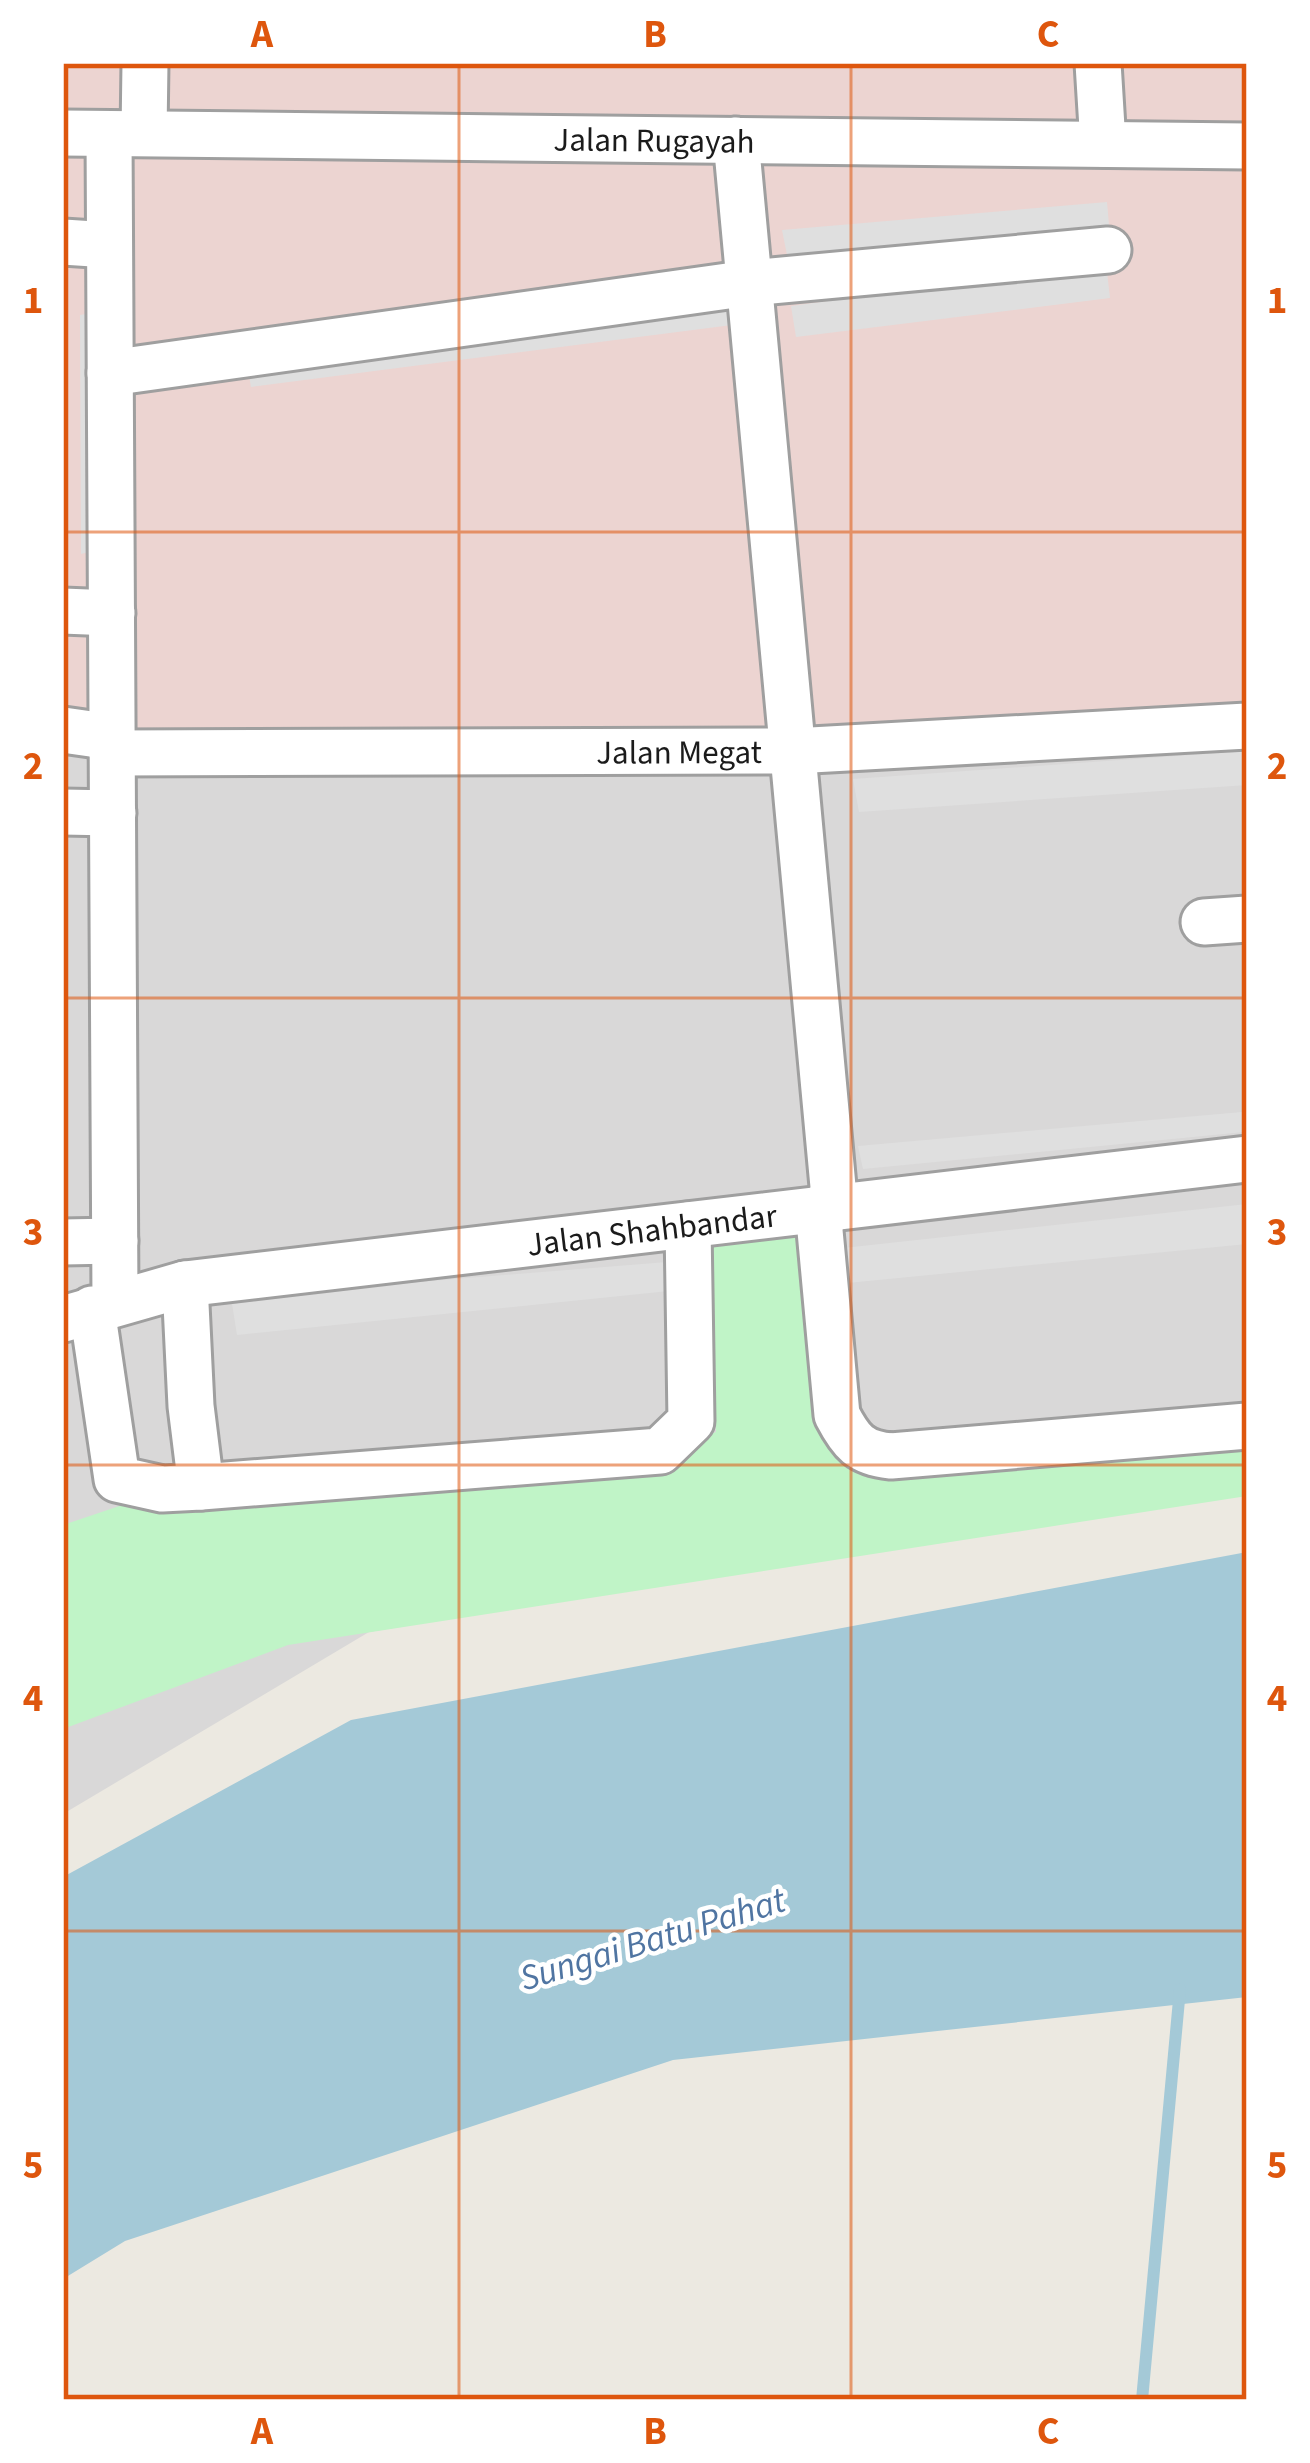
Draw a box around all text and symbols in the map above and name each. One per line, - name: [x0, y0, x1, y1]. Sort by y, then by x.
- text: A: [250, 7, 274, 63]
- text: B: [643, 7, 667, 63]
- text: C: [1037, 7, 1059, 63]
- street label: Jalan Rugayah: [553, 116, 755, 166]
- text: 1: [23, 273, 43, 329]
- text: 1: [1267, 273, 1287, 329]
- street label: Jalan Megat: [596, 729, 762, 777]
- text: 2: [23, 739, 43, 795]
- text: 2: [1267, 739, 1287, 795]
- street label: Jalan Shahbandar: [525, 1192, 780, 1269]
- text: 3: [23, 1205, 43, 1261]
- text: 3: [1267, 1205, 1287, 1261]
- text: 4: [23, 1671, 43, 1727]
- text: 4: [1267, 1671, 1287, 1727]
- water label: Sungai Batu Pahat: [513, 1874, 793, 2004]
- text: 5: [23, 2138, 43, 2194]
- text: 5: [1267, 2138, 1287, 2194]
- text: A: [250, 2404, 274, 2460]
- text: B: [643, 2404, 667, 2460]
- text: C: [1037, 2404, 1059, 2460]

